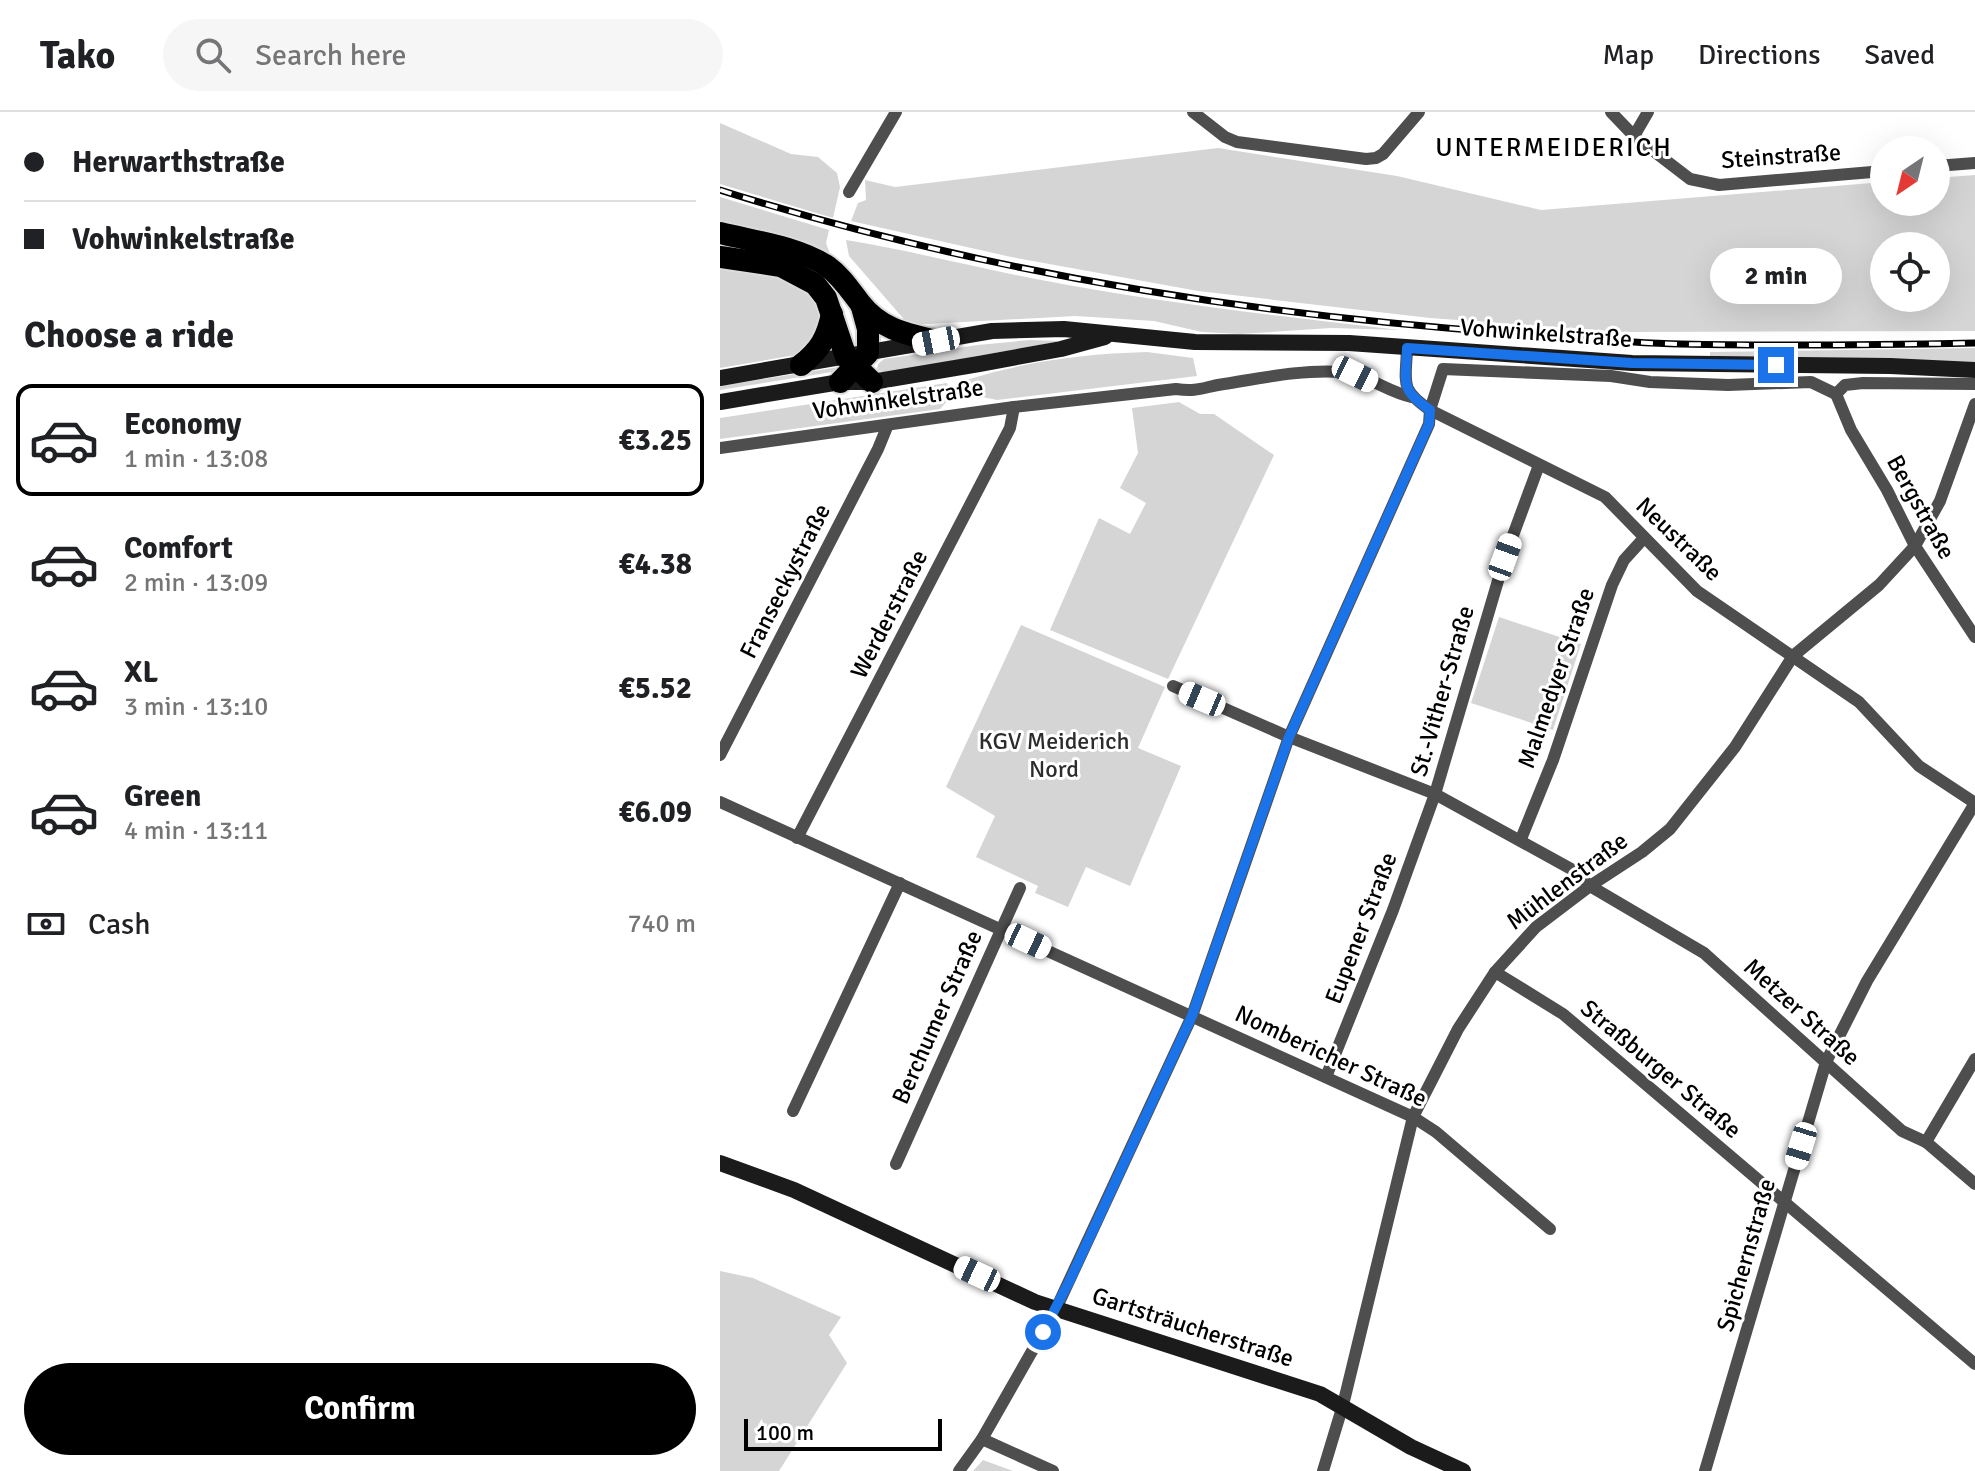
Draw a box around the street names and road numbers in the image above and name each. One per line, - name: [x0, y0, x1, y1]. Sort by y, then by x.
- street label: Steinstraße: [1720, 137, 1842, 175]
- street label: Vohwinkelstraße: [1459, 312, 1633, 354]
- street label: Vohwinkelstraße: [811, 372, 985, 426]
- street label: Bergstraße: [1880, 450, 1962, 564]
- street label: Neustraße: [1630, 491, 1728, 587]
- street label: Franseckystraße: [733, 499, 837, 663]
- street label: Werderstraße: [844, 545, 934, 683]
- street label: Malmedyer Straße: [1511, 584, 1601, 772]
- street label: St.-Vither-Straße: [1403, 602, 1481, 780]
- street label: Mühlenstraße: [1500, 826, 1634, 936]
- street label: Eupener Straße: [1318, 848, 1404, 1008]
- street label: Berchumer Straße: [885, 925, 989, 1109]
- street label: Metzer Straße: [1738, 952, 1866, 1072]
- street label: Straßburger Straße: [1575, 993, 1747, 1145]
- street label: Nombericher Straße: [1230, 998, 1432, 1114]
- street label: Spichernstraße: [1710, 1175, 1782, 1335]
- street label: Gartsträucherstraße: [1088, 1280, 1298, 1374]

